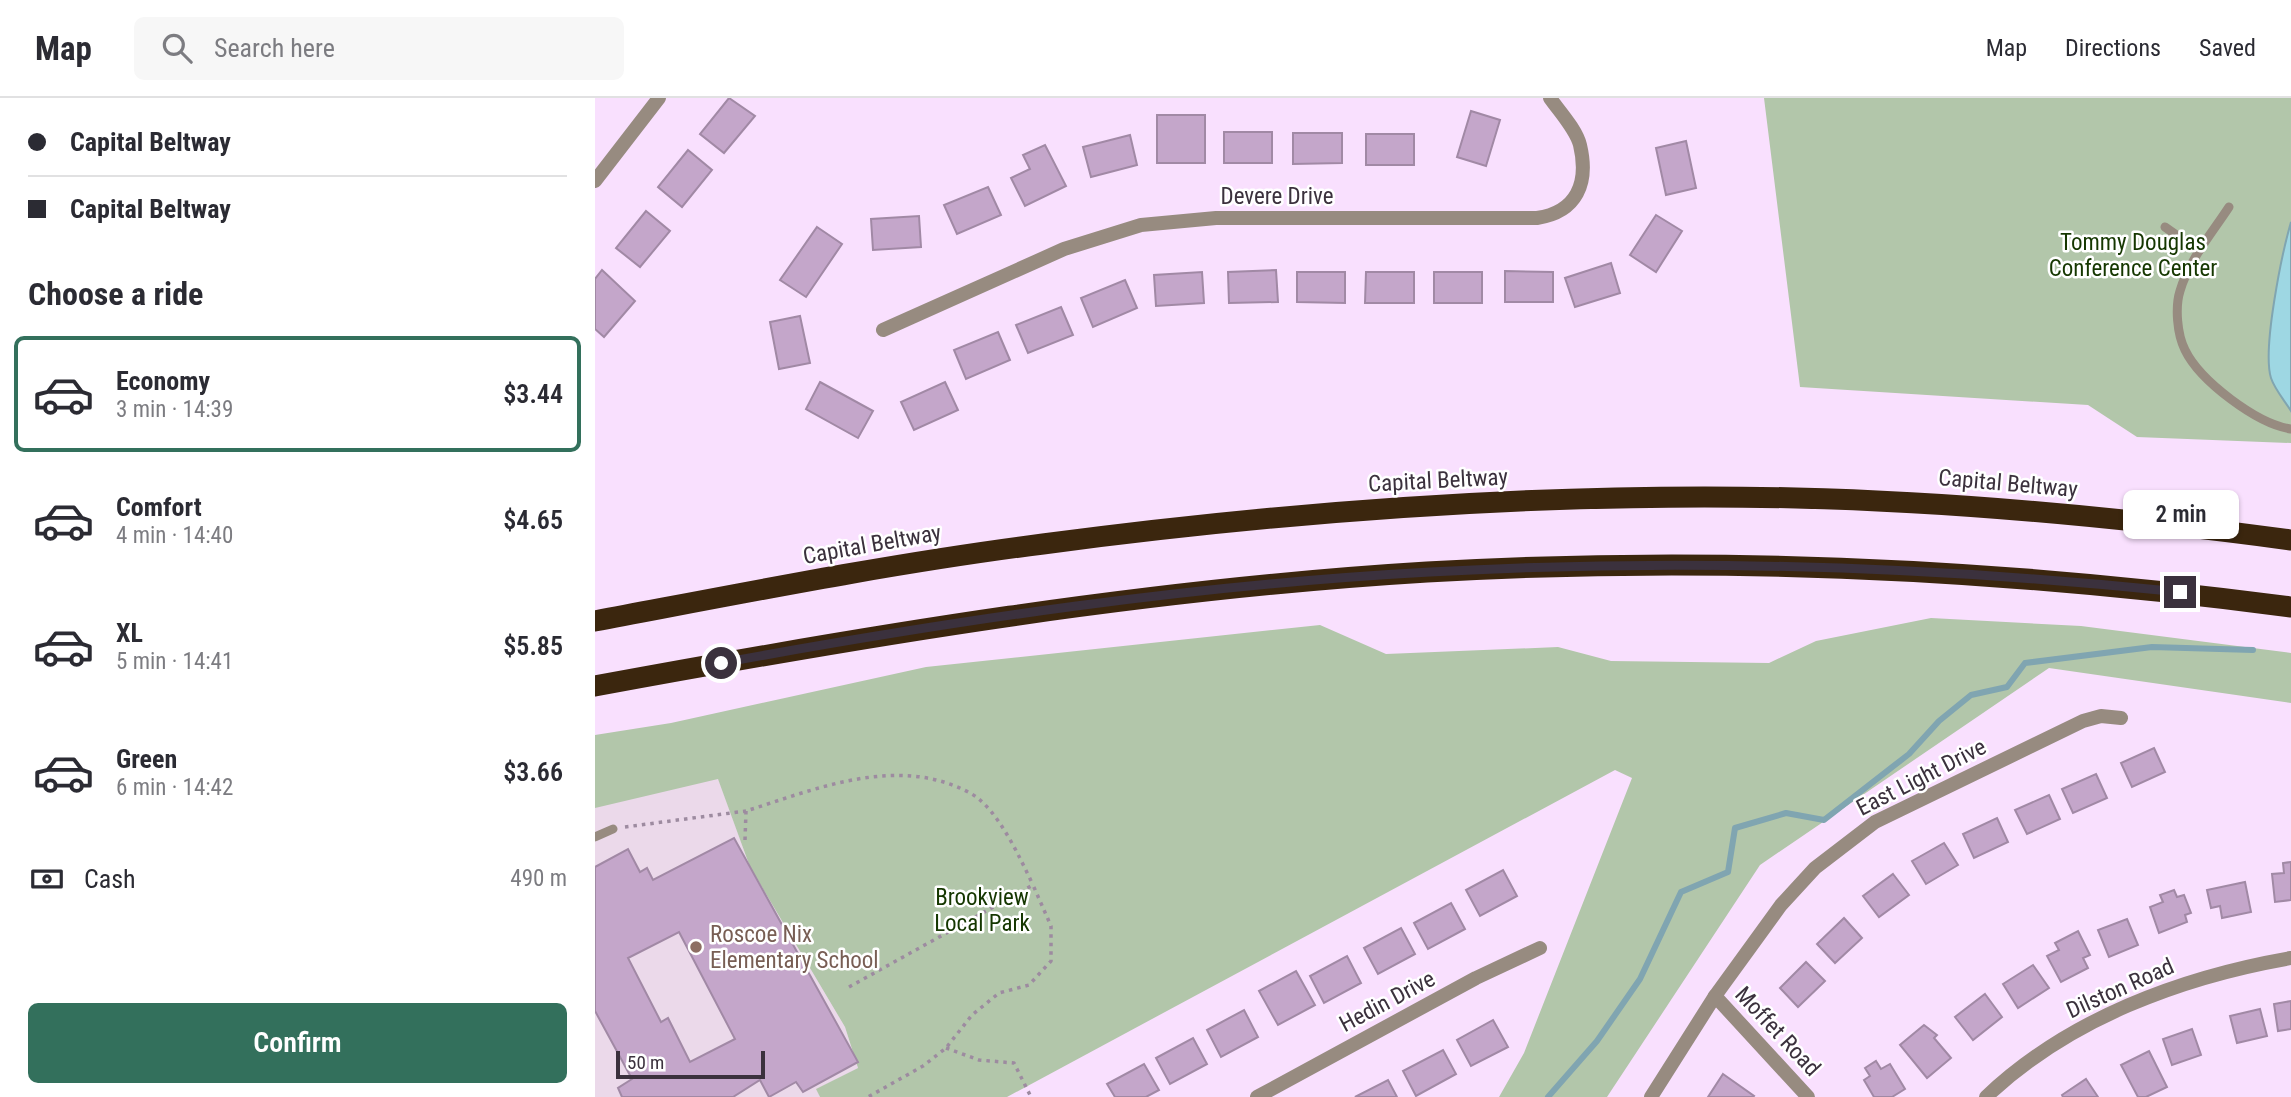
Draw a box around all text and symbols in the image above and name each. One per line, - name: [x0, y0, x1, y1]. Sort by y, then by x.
- search box: [134, 17, 624, 80]
- text: Map: [35, 29, 92, 68]
- icon: search: [158, 29, 196, 67]
- text: Search here: [214, 33, 335, 63]
- text: Map: [1986, 34, 2027, 62]
- text: Directions: [2065, 34, 2161, 62]
- text: Saved: [2199, 34, 2256, 62]
- text: Capital Beltway: [70, 127, 231, 157]
- street label: Devere Drive: [1221, 183, 1333, 210]
- text: Capital Beltway: [70, 194, 231, 224]
- park label: Tommy Douglas Conference Center: [2049, 229, 2217, 282]
- text: Choose a ride: [28, 275, 203, 313]
- icon: car: [32, 363, 95, 426]
- text: Economy: [116, 366, 210, 396]
- text: $3.44: [503, 379, 563, 409]
- text: 3 min · 14:39: [116, 396, 233, 423]
- street label: Capital Beltway: [1367, 463, 1509, 498]
- street label: Capital Beltway: [1937, 464, 2079, 503]
- icon: car: [32, 489, 95, 552]
- callout: 2 min: [2122, 490, 2238, 540]
- text: Comfort: [116, 492, 202, 522]
- text: 2 min: [2156, 501, 2206, 528]
- text: $4.65: [503, 505, 563, 535]
- street label: Capital Beltway: [801, 519, 944, 570]
- text: 4 min · 14:40: [116, 522, 233, 549]
- route end: [2164, 576, 2196, 608]
- icon: car: [32, 615, 95, 678]
- text: XL: [116, 618, 143, 648]
- text: $5.85: [503, 631, 563, 661]
- route start: [705, 647, 737, 679]
- text: 5 min · 14:41: [116, 648, 233, 675]
- street label: East Light Drive: [1852, 733, 1990, 822]
- icon: car: [32, 741, 95, 804]
- text: Green: [116, 744, 177, 774]
- text: $3.66: [503, 757, 563, 787]
- text: 6 min · 14:42: [116, 774, 233, 801]
- icon: cash: [28, 860, 66, 898]
- text: Cash: [84, 864, 136, 894]
- text: 490 m: [510, 865, 567, 892]
- park label: Brookview Local Park: [934, 884, 1030, 937]
- place label: Roscoe Nix Elementary School: [710, 921, 879, 974]
- marker: Roscoe Nix Elementary School: [688, 939, 704, 955]
- street label: Dilston Road: [2062, 953, 2178, 1024]
- street label: Hedin Drive: [1335, 965, 1440, 1038]
- street label: Moffet Road: [1729, 981, 1826, 1082]
- button: Confirm: [28, 1003, 567, 1083]
- scale bar: [616, 1048, 765, 1080]
- text: 50 m: [627, 1051, 664, 1074]

